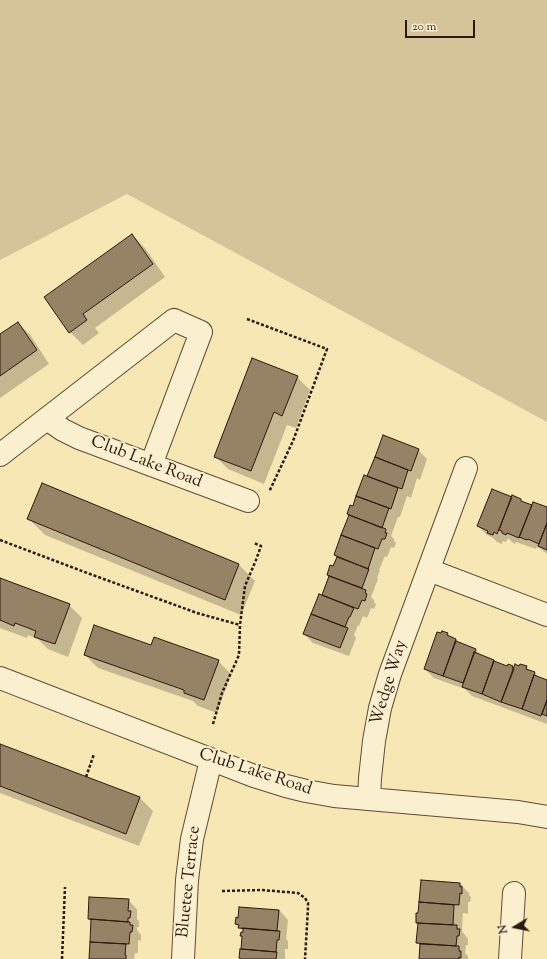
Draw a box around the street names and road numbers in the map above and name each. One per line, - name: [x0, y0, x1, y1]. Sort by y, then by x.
- street label: Club Lake Road: [87, 432, 205, 494]
- street label: Wedge Way: [367, 638, 413, 728]
- street label: Club Lake Road: [196, 745, 314, 801]
- street label: Bluetee Terrace: [174, 825, 206, 939]

